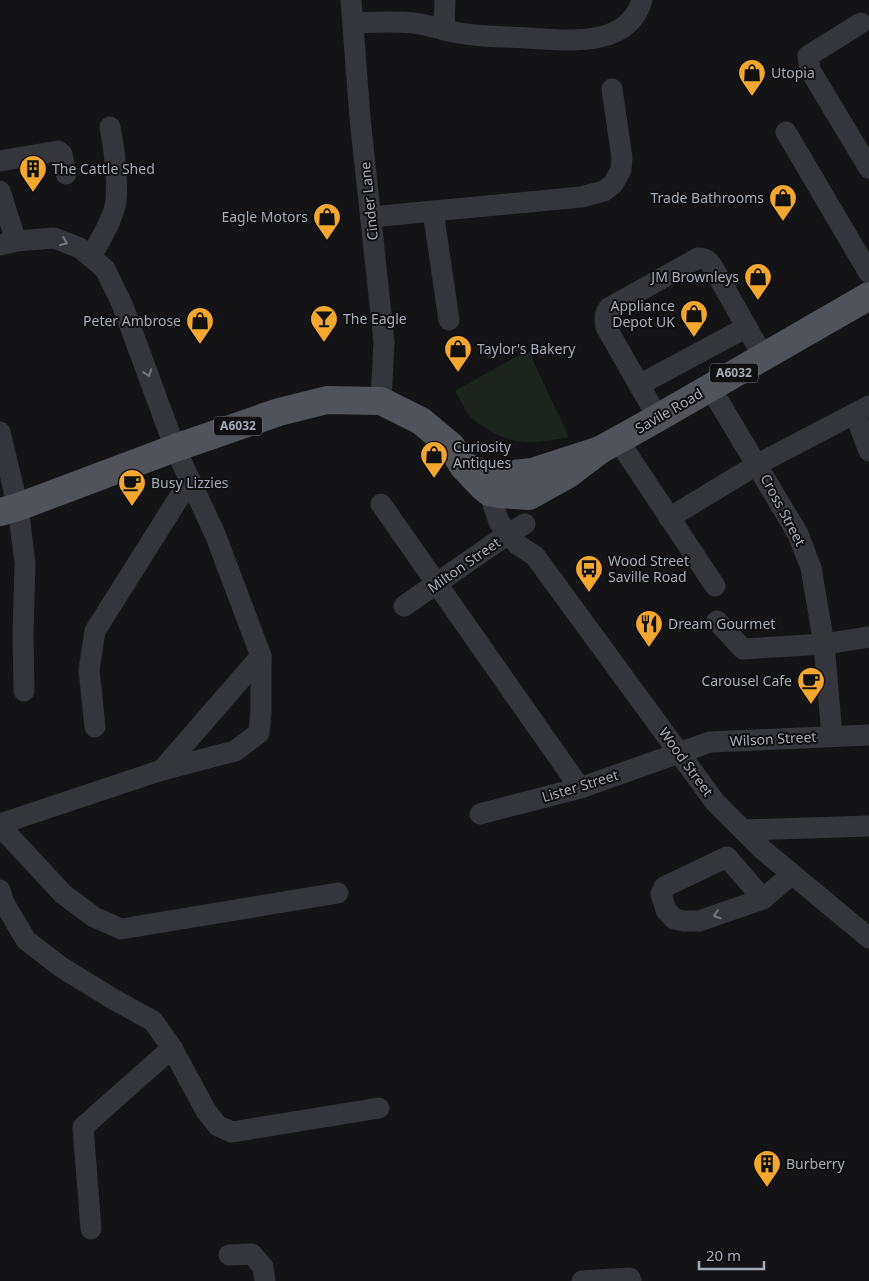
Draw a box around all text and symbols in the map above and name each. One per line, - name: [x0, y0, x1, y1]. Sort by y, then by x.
- shop icon: Utopia: [737, 58, 767, 97]
- place label: Utopia: [771, 63, 815, 82]
- building icon: The Cattle Shed: [18, 154, 48, 193]
- place label: The Cattle Shed: [52, 159, 155, 178]
- street label: Cinder Lane: [355, 161, 382, 241]
- shop icon: Trade Bathrooms: [768, 183, 798, 222]
- place label: Trade Bathrooms: [651, 188, 764, 207]
- shop icon: Eagle Motors: [312, 202, 342, 241]
- place label: Eagle Motors: [221, 207, 308, 226]
- one-way arrow: [59, 236, 68, 246]
- shop icon: JM Brownleys: [743, 262, 773, 301]
- place label: JM Brownleys: [649, 267, 739, 286]
- place label: Appliance Depot UK: [610, 296, 675, 331]
- shop icon: Appliance Depot UK: [679, 299, 709, 338]
- bar icon: The Eagle: [309, 304, 339, 343]
- shop icon: Peter Ambrose: [185, 306, 215, 345]
- place label: The Eagle: [343, 309, 407, 328]
- place label: Peter Ambrose: [83, 311, 181, 330]
- shop icon: Taylor's Bakery: [443, 334, 473, 373]
- place label: Taylor's Bakery: [477, 339, 576, 358]
- road number: A6032: [710, 363, 758, 382]
- one-way arrow: [142, 368, 152, 377]
- street label: Savile Road: [631, 384, 706, 438]
- road number: A6032: [214, 416, 262, 436]
- place label: Curiosity Antiques: [453, 437, 512, 472]
- shop icon: Curiosity Antiques: [419, 440, 449, 479]
- cafe icon: Busy Lizzies: [117, 468, 147, 507]
- street label: Cross Street: [757, 470, 810, 549]
- place label: Busy Lizzies: [151, 473, 229, 492]
- street label: Milton Street: [424, 532, 504, 597]
- place label: Wood Street Saville Road: [608, 551, 689, 586]
- bus stop icon: Wood Street Saville Road: [574, 554, 604, 593]
- restaurant icon: Dream Gourmet: [634, 609, 664, 648]
- place label: Dream Gourmet: [668, 614, 775, 633]
- cafe icon: Carousel Cafe: [796, 666, 826, 705]
- place label: Carousel Cafe: [701, 671, 792, 690]
- street label: Wood Street: [655, 723, 718, 800]
- street label: Wilson Street: [729, 727, 817, 750]
- street label: Lister Street: [539, 765, 620, 806]
- one-way arrow: [713, 909, 722, 919]
- building icon: Burberry: [752, 1149, 782, 1188]
- place label: Burberry: [786, 1154, 846, 1173]
- scale bar: [699, 1238, 764, 1270]
- text: 20 m: [706, 1245, 741, 1265]

